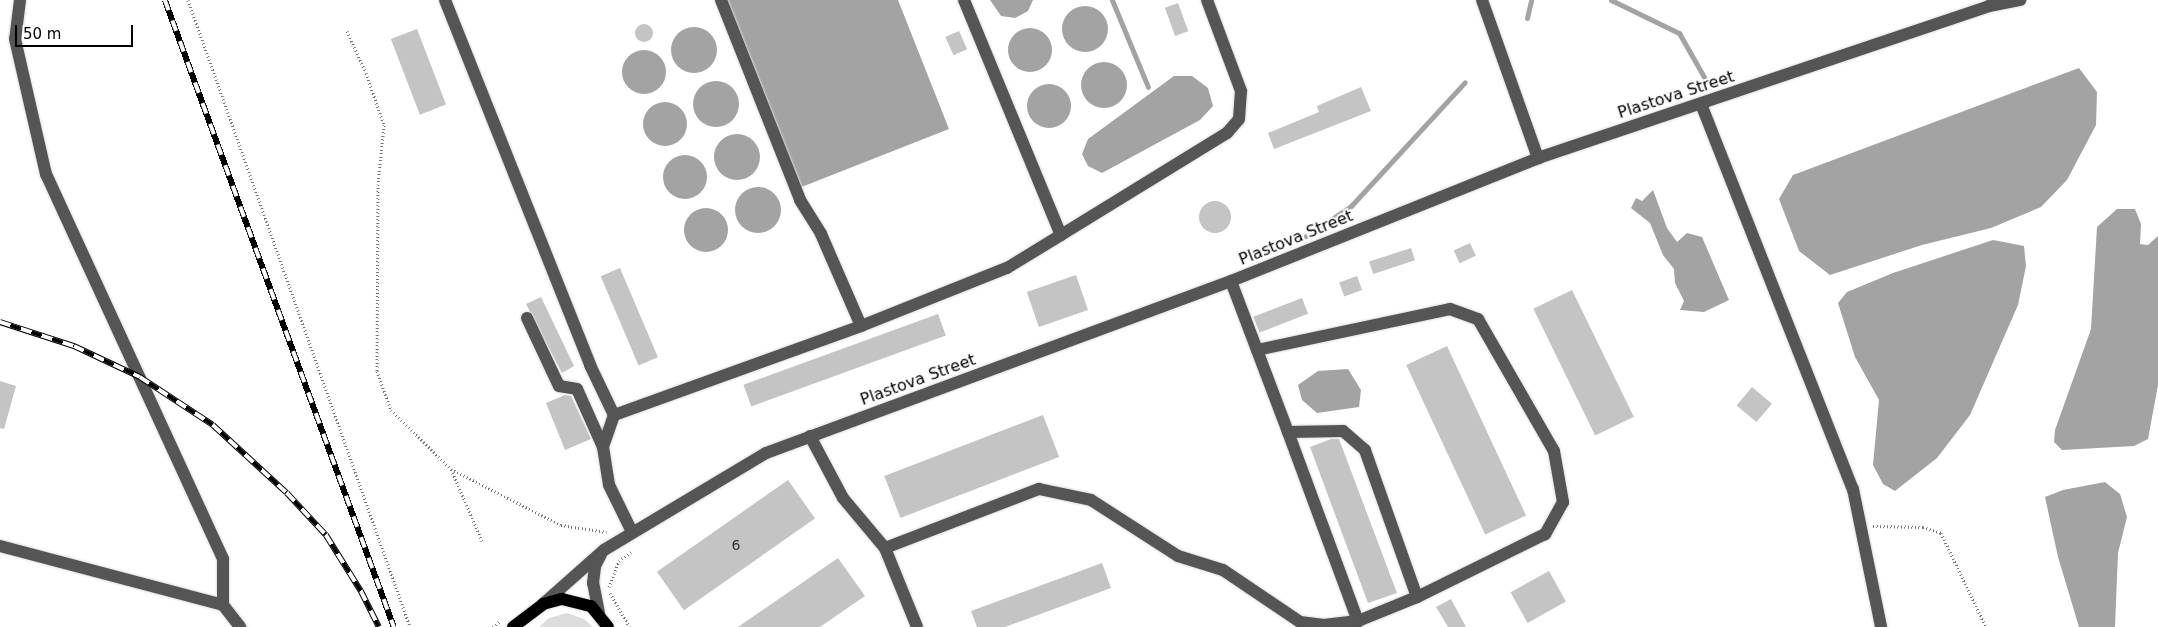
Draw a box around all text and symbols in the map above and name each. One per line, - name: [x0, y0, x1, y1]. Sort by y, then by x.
- scale bar: [18, 15, 135, 47]
- text: 50 m: [23, 25, 61, 43]
- street label: Plastova Street: [1615, 67, 1737, 123]
- street label: Plastova Street: [1236, 206, 1356, 270]
- street label: Plastova Street: [858, 350, 978, 410]
- house number: 6: [732, 537, 740, 553]

